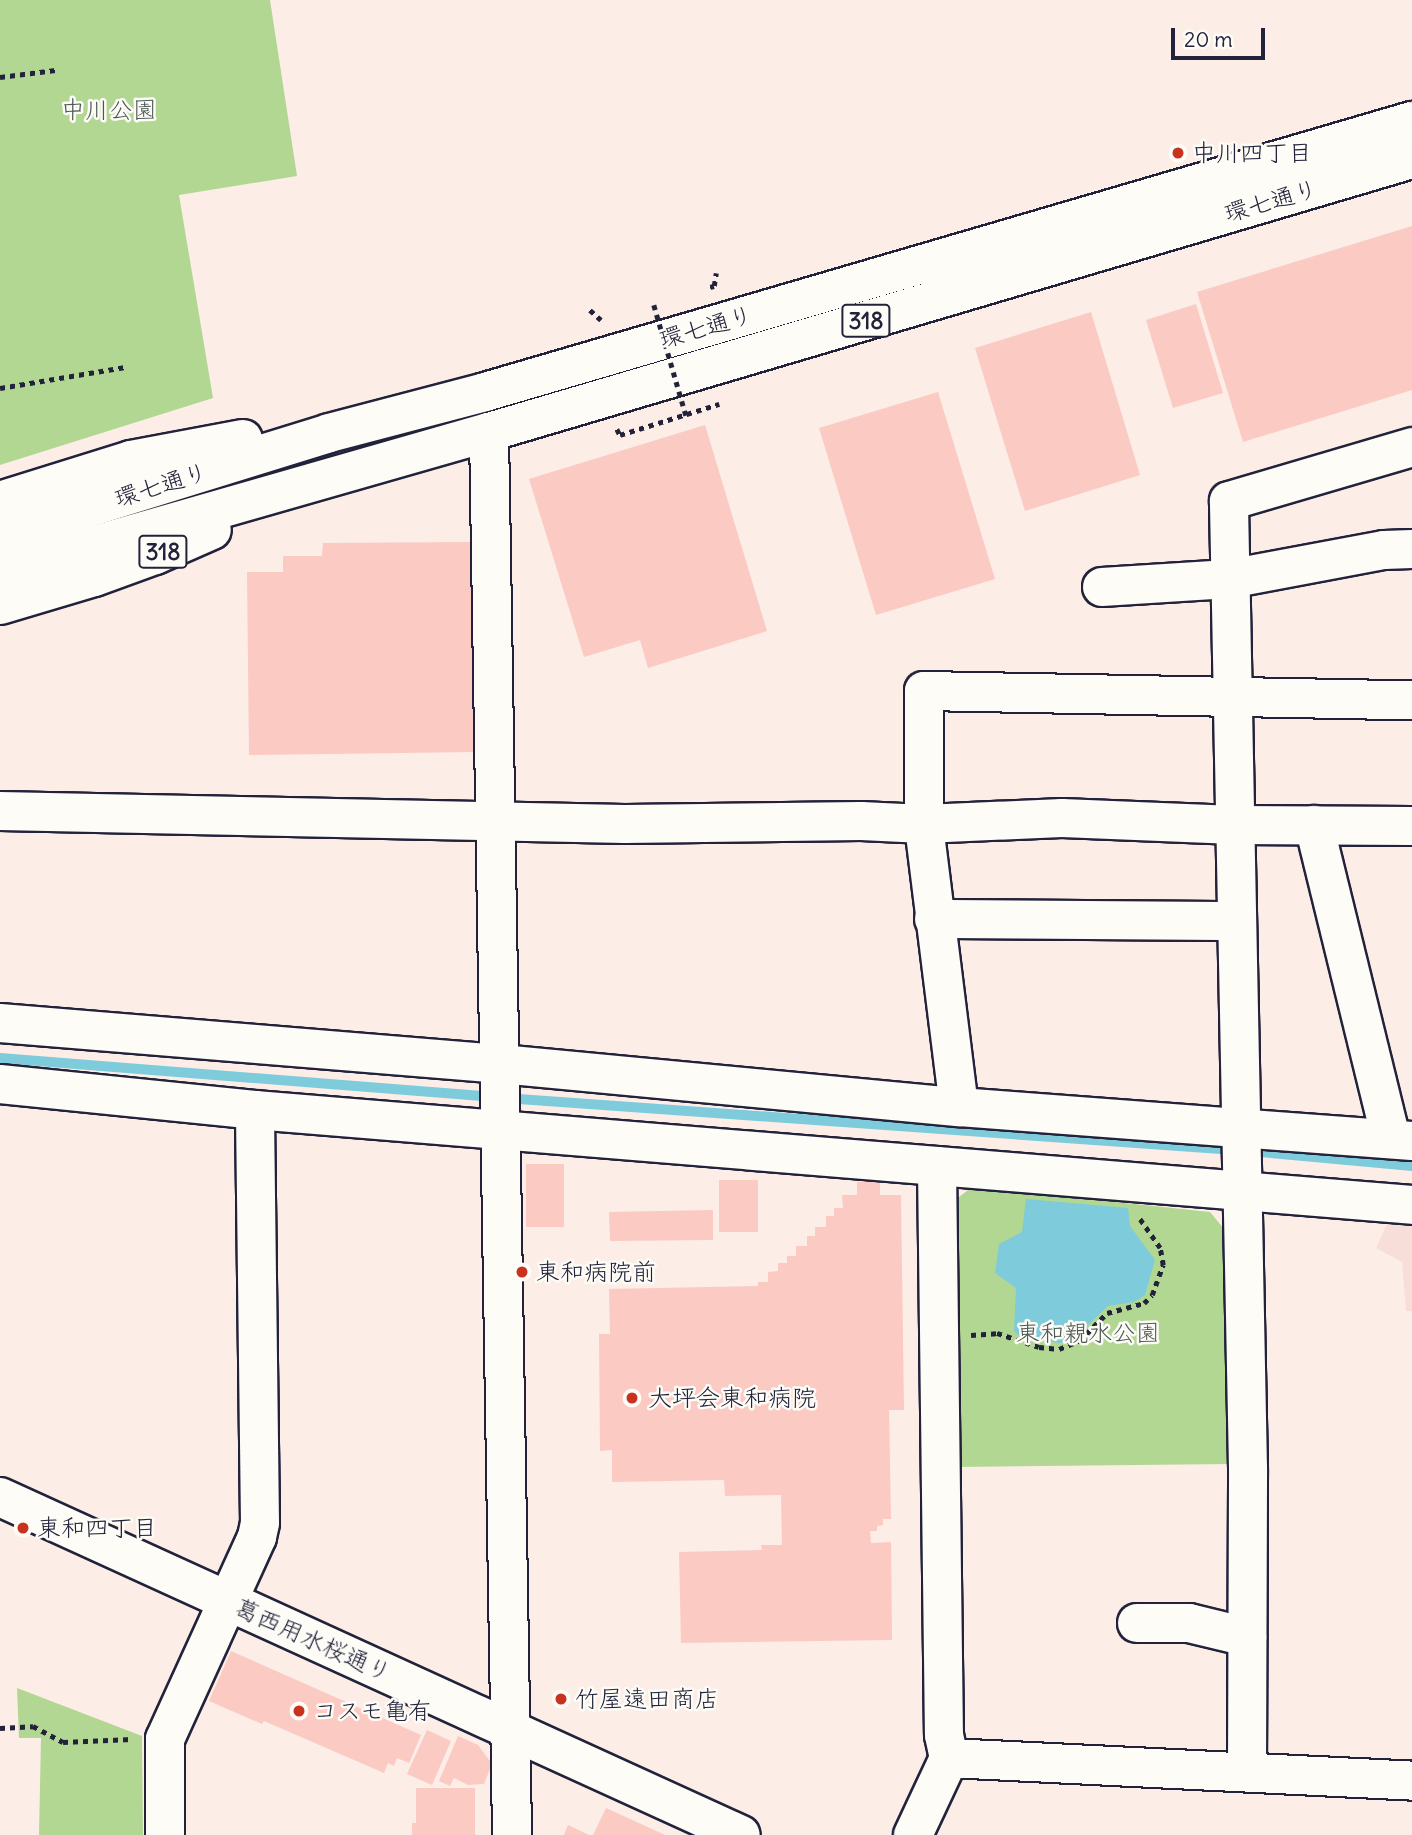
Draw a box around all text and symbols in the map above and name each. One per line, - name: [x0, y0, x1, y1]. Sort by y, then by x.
- scale bar: [1174, 14, 1268, 58]
- text: 20 m: [1184, 26, 1233, 53]
- park label: 中川公園: [61, 96, 157, 124]
- place label: 中川四丁目: [1192, 139, 1312, 167]
- marker: 中川四丁目: [1170, 145, 1186, 161]
- street label: 環七通り: [1221, 174, 1321, 228]
- street label: 環七通り: [656, 300, 756, 354]
- road number: 318: [840, 302, 892, 340]
- street label: 環七通り: [111, 457, 211, 513]
- road number: 318: [137, 532, 189, 572]
- place label: 東和病院前: [536, 1258, 656, 1286]
- marker: 東和病院前: [514, 1264, 530, 1280]
- park label: 東和親水公園: [1016, 1319, 1160, 1347]
- place label: 大坪会東和病院: [648, 1384, 816, 1412]
- marker: 大坪会東和病院: [622, 1388, 642, 1408]
- place label: 東和四丁目: [37, 1514, 157, 1542]
- marker: 東和四丁目: [15, 1520, 31, 1536]
- street label: 葛西用水桜通り: [230, 1593, 396, 1687]
- place label: 竹屋遠田商店: [575, 1685, 719, 1713]
- marker: 竹屋遠田商店: [553, 1691, 569, 1707]
- place label: コスモ亀有: [313, 1697, 433, 1725]
- marker: コスモ亀有: [291, 1703, 307, 1719]

